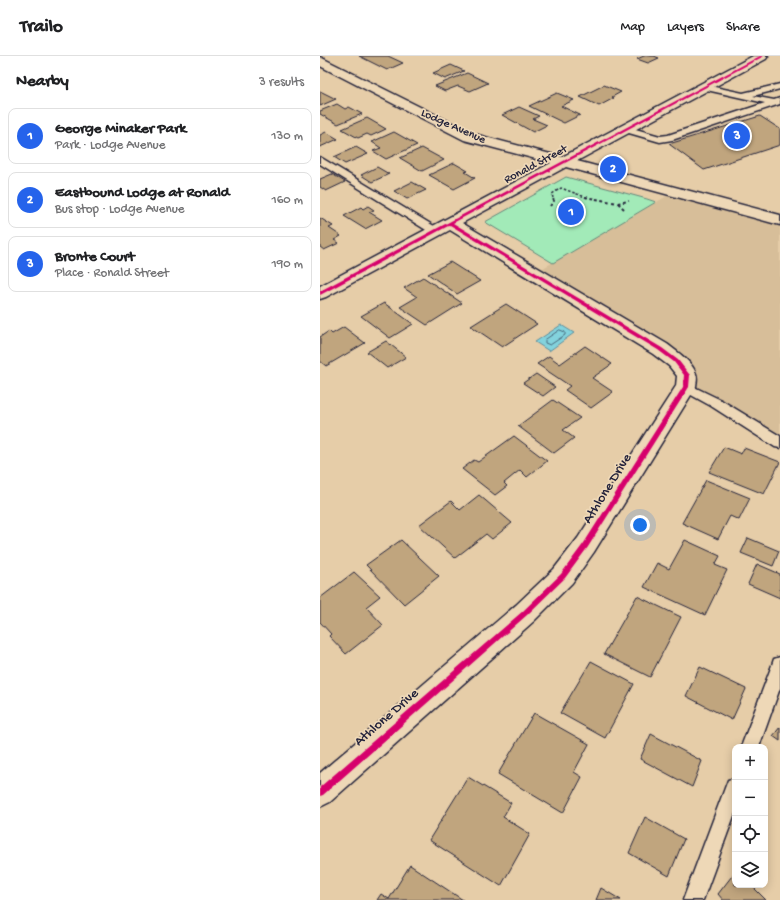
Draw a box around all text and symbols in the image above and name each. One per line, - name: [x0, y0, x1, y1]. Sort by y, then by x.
- text: Trailo: [20, 16, 63, 39]
- text: Map: [621, 19, 645, 36]
- text: Layers: [667, 19, 704, 36]
- text: Share: [726, 19, 760, 36]
- text: Nearby: [16, 72, 69, 92]
- text: 3 results: [259, 75, 304, 90]
- street label: Lodge Avenue: [418, 106, 488, 148]
- text: George Minaker Park: [55, 120, 186, 138]
- pin: 3: [724, 121, 750, 151]
- text: 1: [27, 129, 33, 144]
- text: 130 m: [271, 129, 303, 144]
- text: Park · Lodge Avenue: [55, 138, 165, 153]
- street label: Ronald Street: [502, 142, 571, 187]
- pin: 2: [600, 154, 626, 184]
- text: Eastbound Lodge at Ronald: [55, 184, 230, 202]
- text: 2: [27, 193, 33, 208]
- text: 160 m: [271, 193, 303, 208]
- pin: 1: [558, 197, 584, 227]
- text: Bus stop · Lodge Avenue: [55, 202, 185, 217]
- text: Bronte Court: [55, 248, 135, 266]
- text: 3: [27, 257, 33, 272]
- text: 190 m: [272, 257, 303, 272]
- text: Place · Ronald Street: [55, 266, 169, 281]
- street label: Athlone Drive: [580, 450, 637, 527]
- your location: [630, 515, 650, 535]
- street label: Athlone Drive: [351, 685, 423, 751]
- map controls: [732, 744, 768, 888]
- button: +: [732, 744, 768, 780]
- button: −: [732, 780, 768, 816]
- button: locate: [732, 816, 768, 852]
- button: layers: [732, 852, 768, 888]

